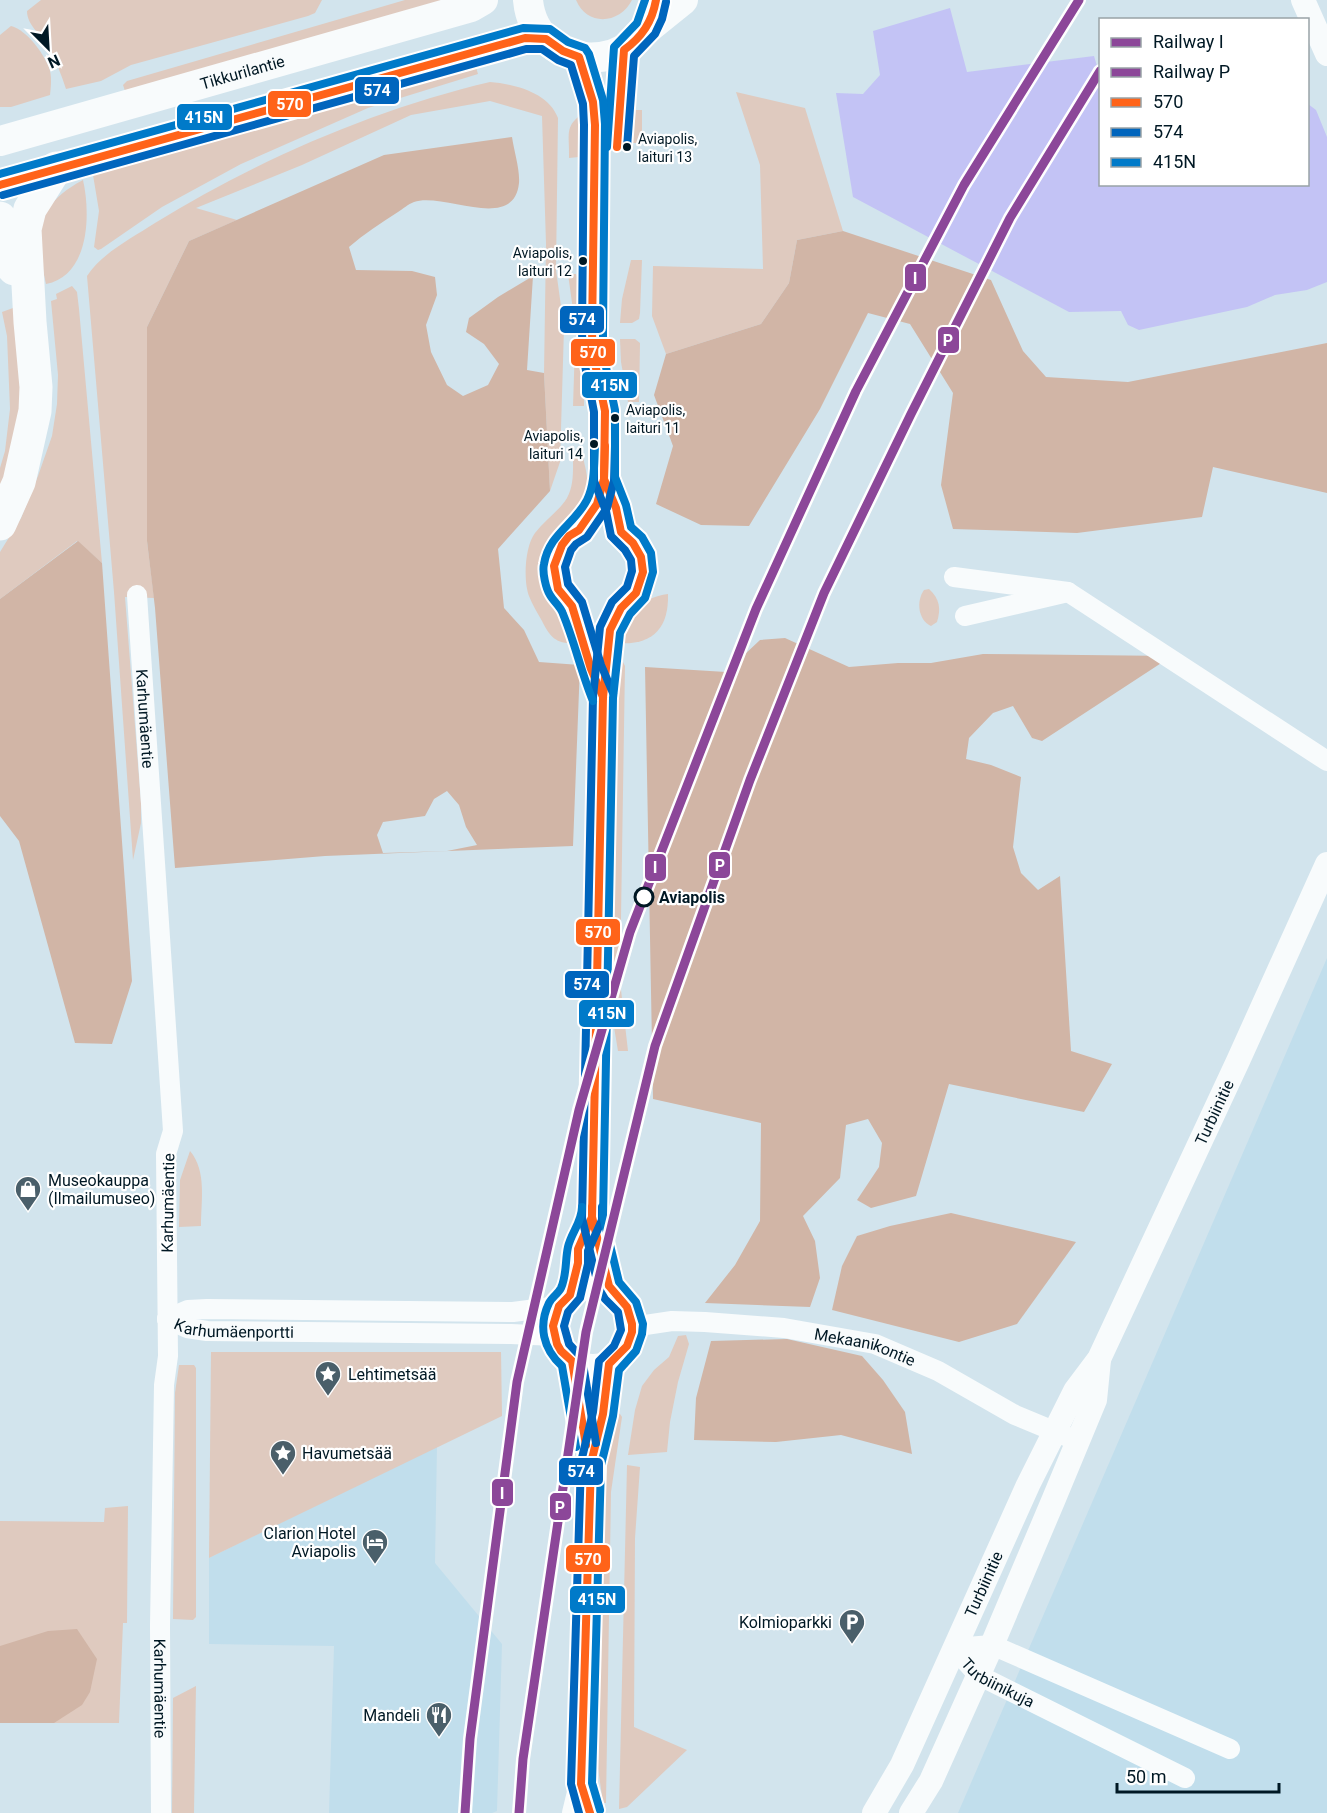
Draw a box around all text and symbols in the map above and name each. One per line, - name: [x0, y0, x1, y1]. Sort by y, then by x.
- north arrow: [18, 18, 78, 78]
- legend: [1099, 18, 1309, 186]
- text: Railway I: [1153, 31, 1224, 52]
- text: N: [45, 50, 63, 72]
- street label: Tikkurilantie: [198, 51, 287, 93]
- text: Railway P: [1153, 61, 1230, 82]
- line badge: 574: [354, 76, 400, 105]
- text: 574: [363, 81, 391, 100]
- line badge: 570: [267, 90, 312, 118]
- text: 570: [1153, 91, 1183, 112]
- text: 570: [276, 95, 304, 114]
- line badge: 415N: [176, 103, 233, 131]
- text: 415N: [185, 108, 223, 127]
- text: 574: [1153, 121, 1183, 142]
- place label: Aviapolis, laituri 13: [638, 131, 697, 165]
- marker: Aviapolis, laituri 13: [621, 141, 633, 153]
- text: 415N: [1153, 151, 1196, 172]
- place label: Aviapolis, laituri 12: [513, 245, 572, 279]
- marker: Aviapolis, laituri 12: [577, 255, 589, 267]
- line badge: I: [904, 263, 927, 292]
- text: I: [913, 269, 917, 288]
- line badge: 574: [559, 305, 605, 334]
- text: 574: [568, 310, 596, 329]
- line badge: P: [937, 326, 960, 354]
- text: P: [943, 331, 953, 350]
- line badge: 570: [570, 338, 616, 367]
- text: 570: [579, 343, 607, 362]
- line badge: 415N: [581, 371, 638, 399]
- text: 415N: [591, 376, 629, 395]
- place label: Aviapolis, laituri 11: [626, 402, 685, 436]
- marker: Aviapolis, laituri 11: [609, 412, 621, 424]
- place label: Aviapolis, laituri 14: [524, 428, 583, 462]
- marker: Aviapolis, laituri 14: [588, 438, 600, 450]
- street label: Karhumäentie: [132, 668, 158, 769]
- line badge: P: [708, 851, 731, 879]
- line badge: I: [644, 853, 667, 882]
- text: P: [715, 856, 725, 875]
- text: I: [653, 858, 657, 877]
- marker: Aviapolis: [634, 887, 654, 907]
- place label: Aviapolis: [659, 888, 725, 907]
- line badge: 570: [575, 918, 621, 946]
- text: 570: [584, 923, 612, 942]
- line badge: 574: [564, 970, 610, 999]
- text: 574: [573, 975, 601, 994]
- line badge: 415N: [578, 999, 635, 1028]
- text: 415N: [588, 1004, 626, 1023]
- street label: Turbiinitie: [1191, 1076, 1238, 1148]
- street label: Karhumäentie: [158, 1153, 178, 1253]
- place label: Museokauppa (Ilmailumuseo): [48, 1171, 155, 1208]
- shop icon: Museokauppa (Ilmailumuseo): [13, 1174, 43, 1212]
- street label: Karhumäenportti: [171, 1314, 294, 1341]
- street label: Mekaanikontie: [813, 1324, 918, 1370]
- place icon: Lehtimetsää: [313, 1359, 343, 1397]
- place label: Lehtimetsää: [348, 1365, 436, 1384]
- place icon: Havumetsää: [268, 1438, 298, 1476]
- place label: Havumetsää: [302, 1444, 392, 1463]
- line badge: 574: [558, 1457, 604, 1486]
- text: 574: [567, 1462, 595, 1481]
- line badge: I: [491, 1478, 514, 1507]
- text: I: [500, 1484, 504, 1503]
- line badge: P: [549, 1492, 572, 1521]
- text: P: [555, 1498, 565, 1517]
- place label: Clarion Hotel Aviapolis: [264, 1524, 356, 1561]
- hotel icon: Clarion Hotel Aviapolis: [360, 1527, 390, 1565]
- line badge: 570: [565, 1544, 611, 1573]
- street label: Turbiinitie: [960, 1548, 1006, 1620]
- text: 570: [574, 1550, 602, 1569]
- line badge: 415N: [569, 1585, 626, 1614]
- text: 415N: [578, 1590, 616, 1609]
- parking icon: Kolmioparkki: [837, 1607, 867, 1645]
- place label: Kolmioparkki: [739, 1613, 832, 1632]
- street label: Karhumäentie: [151, 1639, 170, 1738]
- street label: Turbiinikuja: [958, 1654, 1038, 1711]
- restaurant icon: Mandeli: [424, 1700, 454, 1738]
- place label: Mandeli: [363, 1706, 420, 1725]
- scale bar: [1117, 1756, 1279, 1794]
- text: 50 m: [1126, 1766, 1166, 1787]

